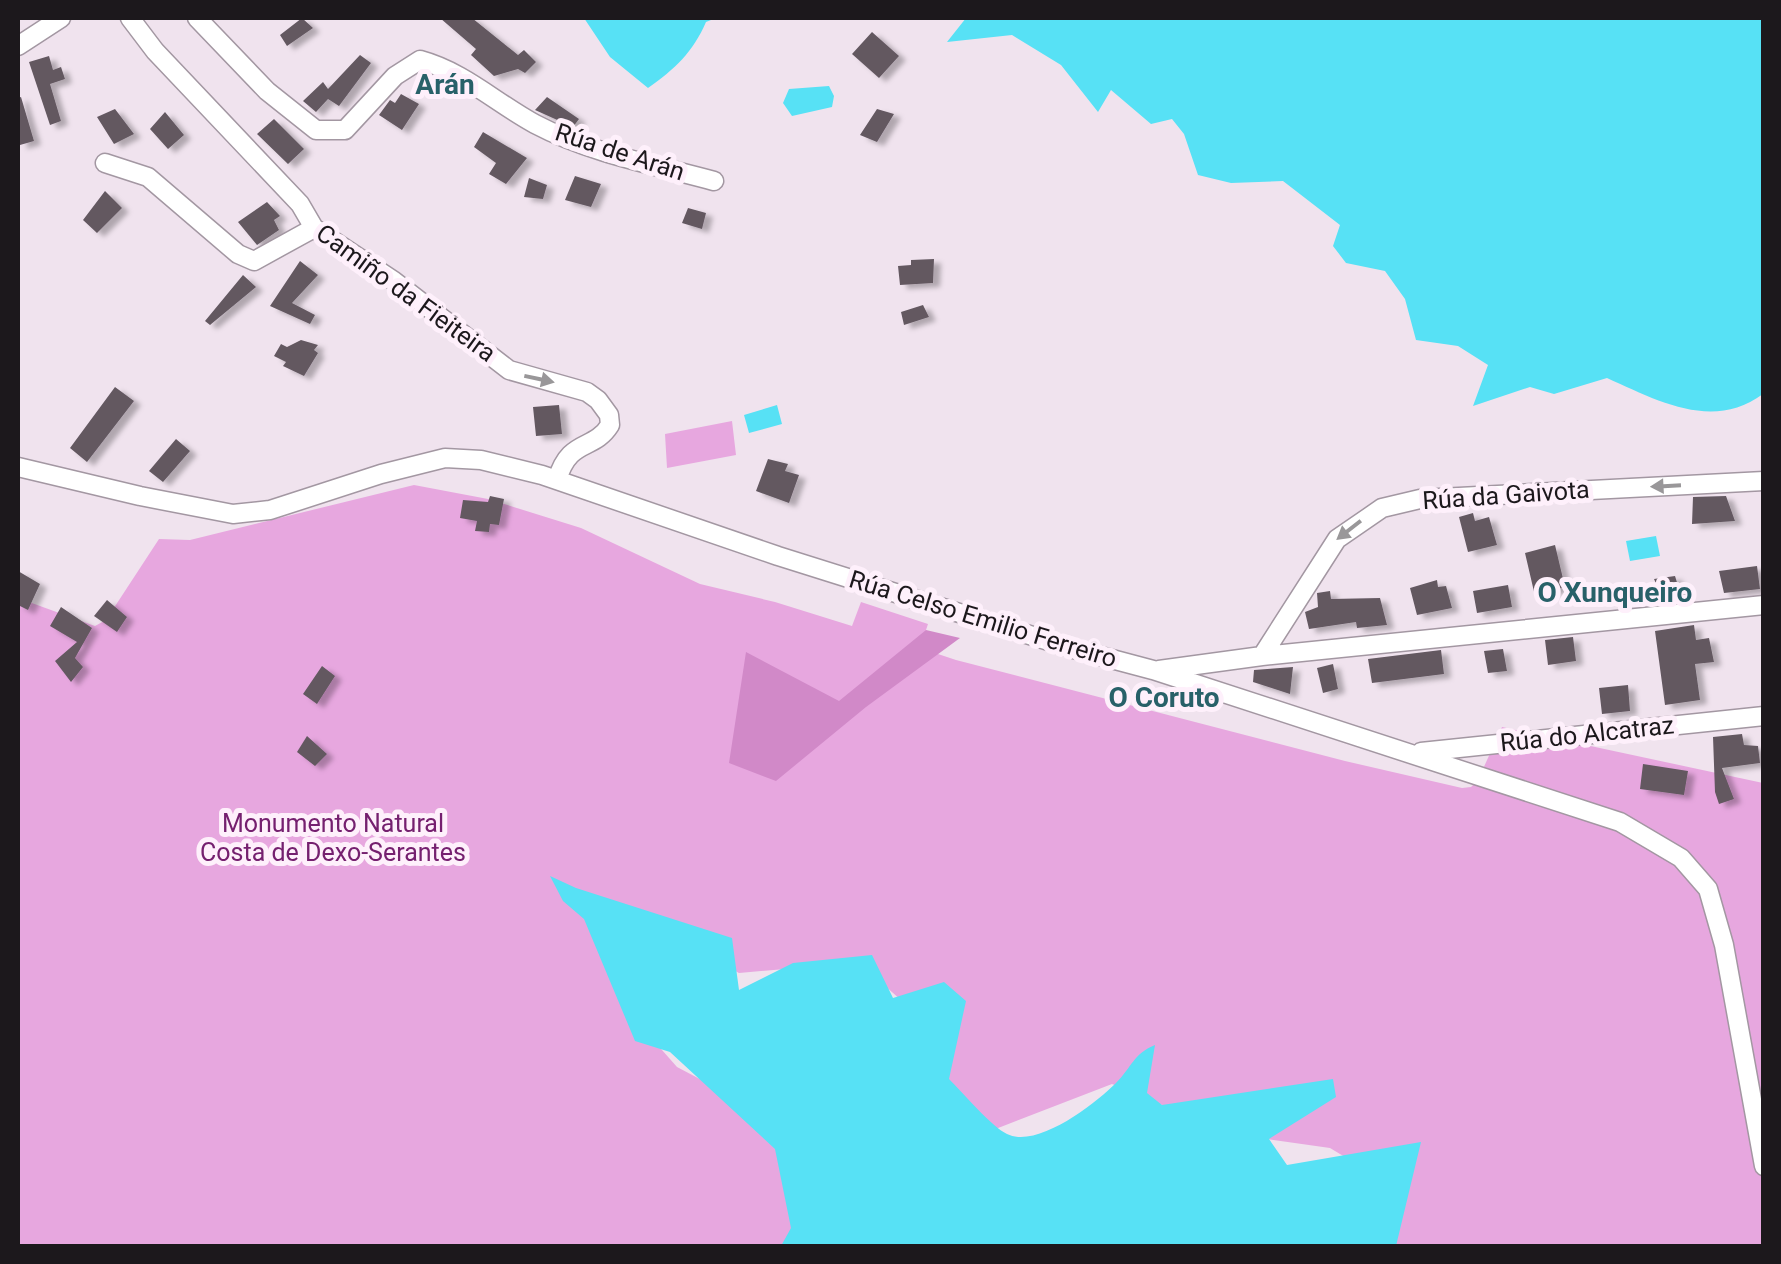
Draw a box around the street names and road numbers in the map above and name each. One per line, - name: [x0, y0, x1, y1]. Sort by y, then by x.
- street label: Rúa de Arán: [552, 117, 688, 187]
- street label: Camiño da Fieiteira: [311, 218, 501, 368]
- street label: Rúa da Gaivota: [1421, 475, 1591, 515]
- street label: Rúa Celso Emilio Ferreiro: [846, 564, 1120, 674]
- street label: Rúa do Alcatraz: [1499, 710, 1675, 758]

